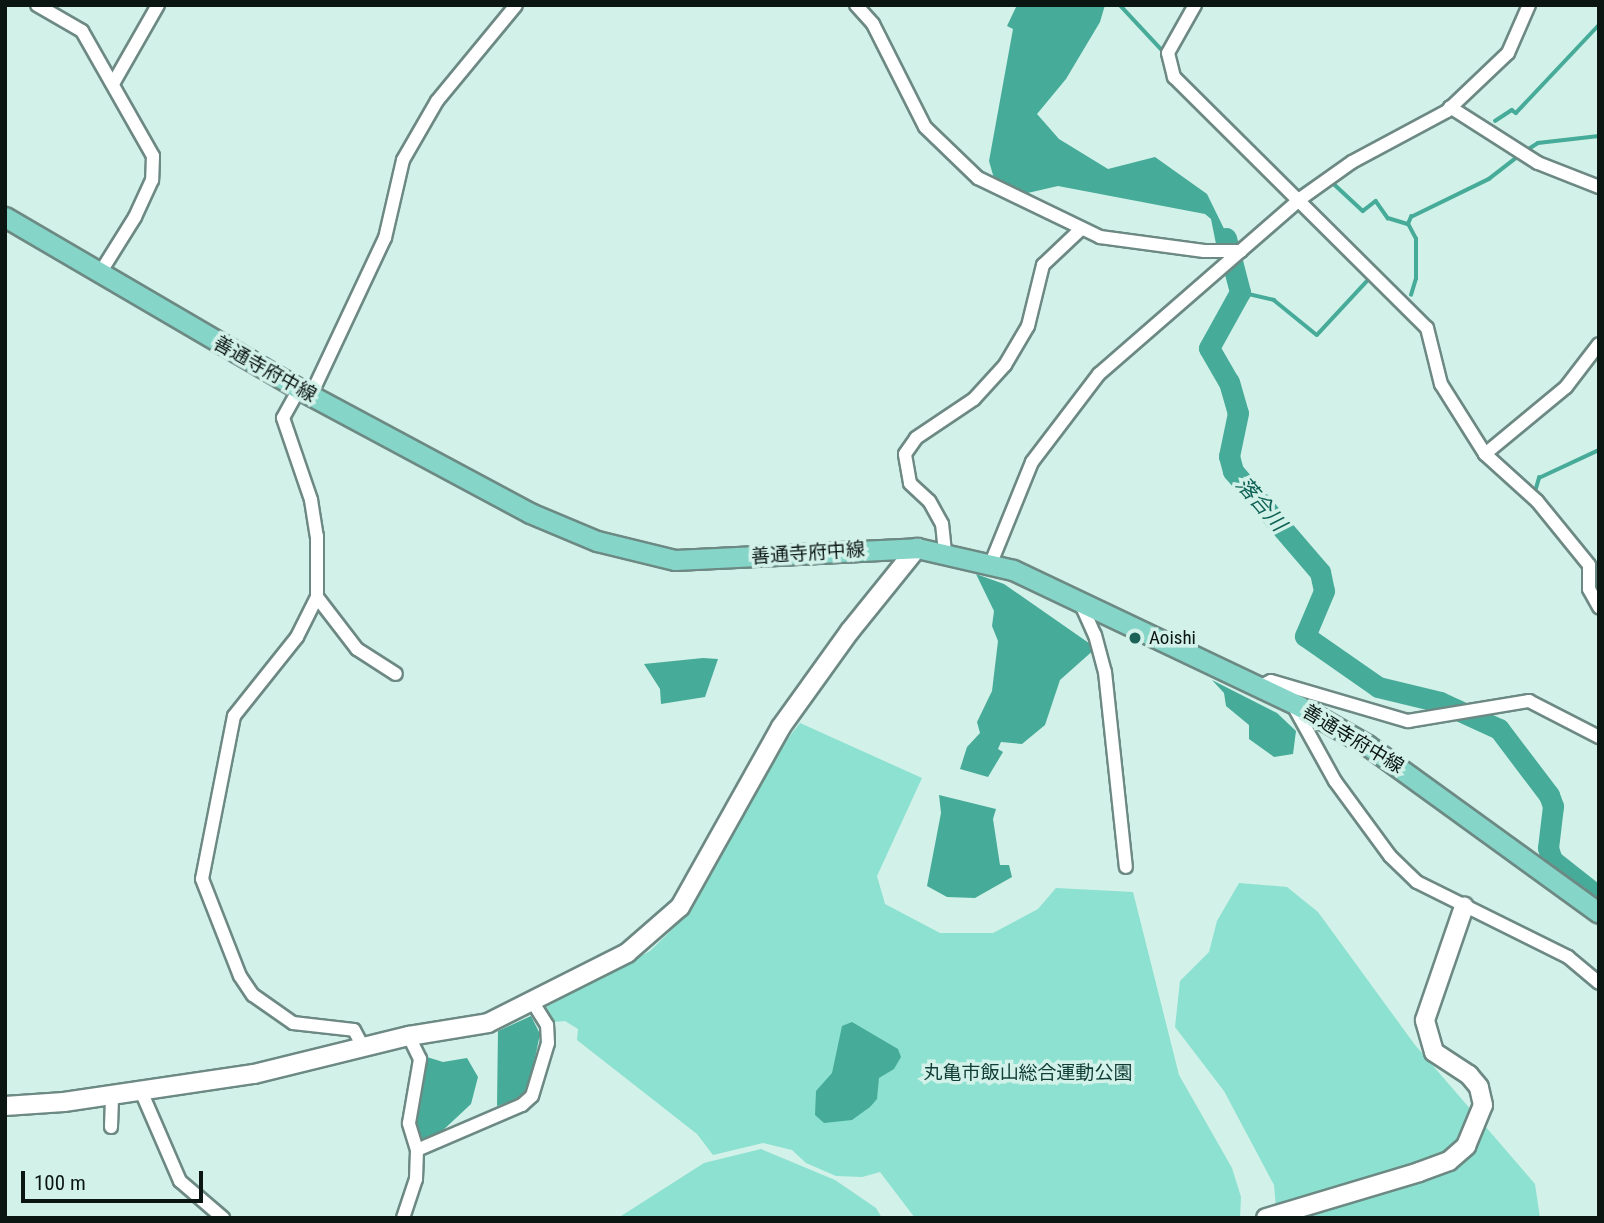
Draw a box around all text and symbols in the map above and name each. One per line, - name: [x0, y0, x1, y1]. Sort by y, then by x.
- street label: 善通寺府中線: [210, 331, 320, 407]
- water label: 落合川: [1231, 472, 1291, 536]
- street label: 善通寺府中線: [750, 538, 866, 568]
- place label: Aoishi: [1149, 627, 1196, 649]
- marker: Aoishi: [1127, 630, 1143, 646]
- street label: 善通寺府中線: [1298, 700, 1408, 778]
- park label: 丸亀市飯山総合運動公園: [924, 1062, 1132, 1084]
- scale bar: [24, 1156, 206, 1200]
- text: 100 m: [34, 1171, 86, 1195]

